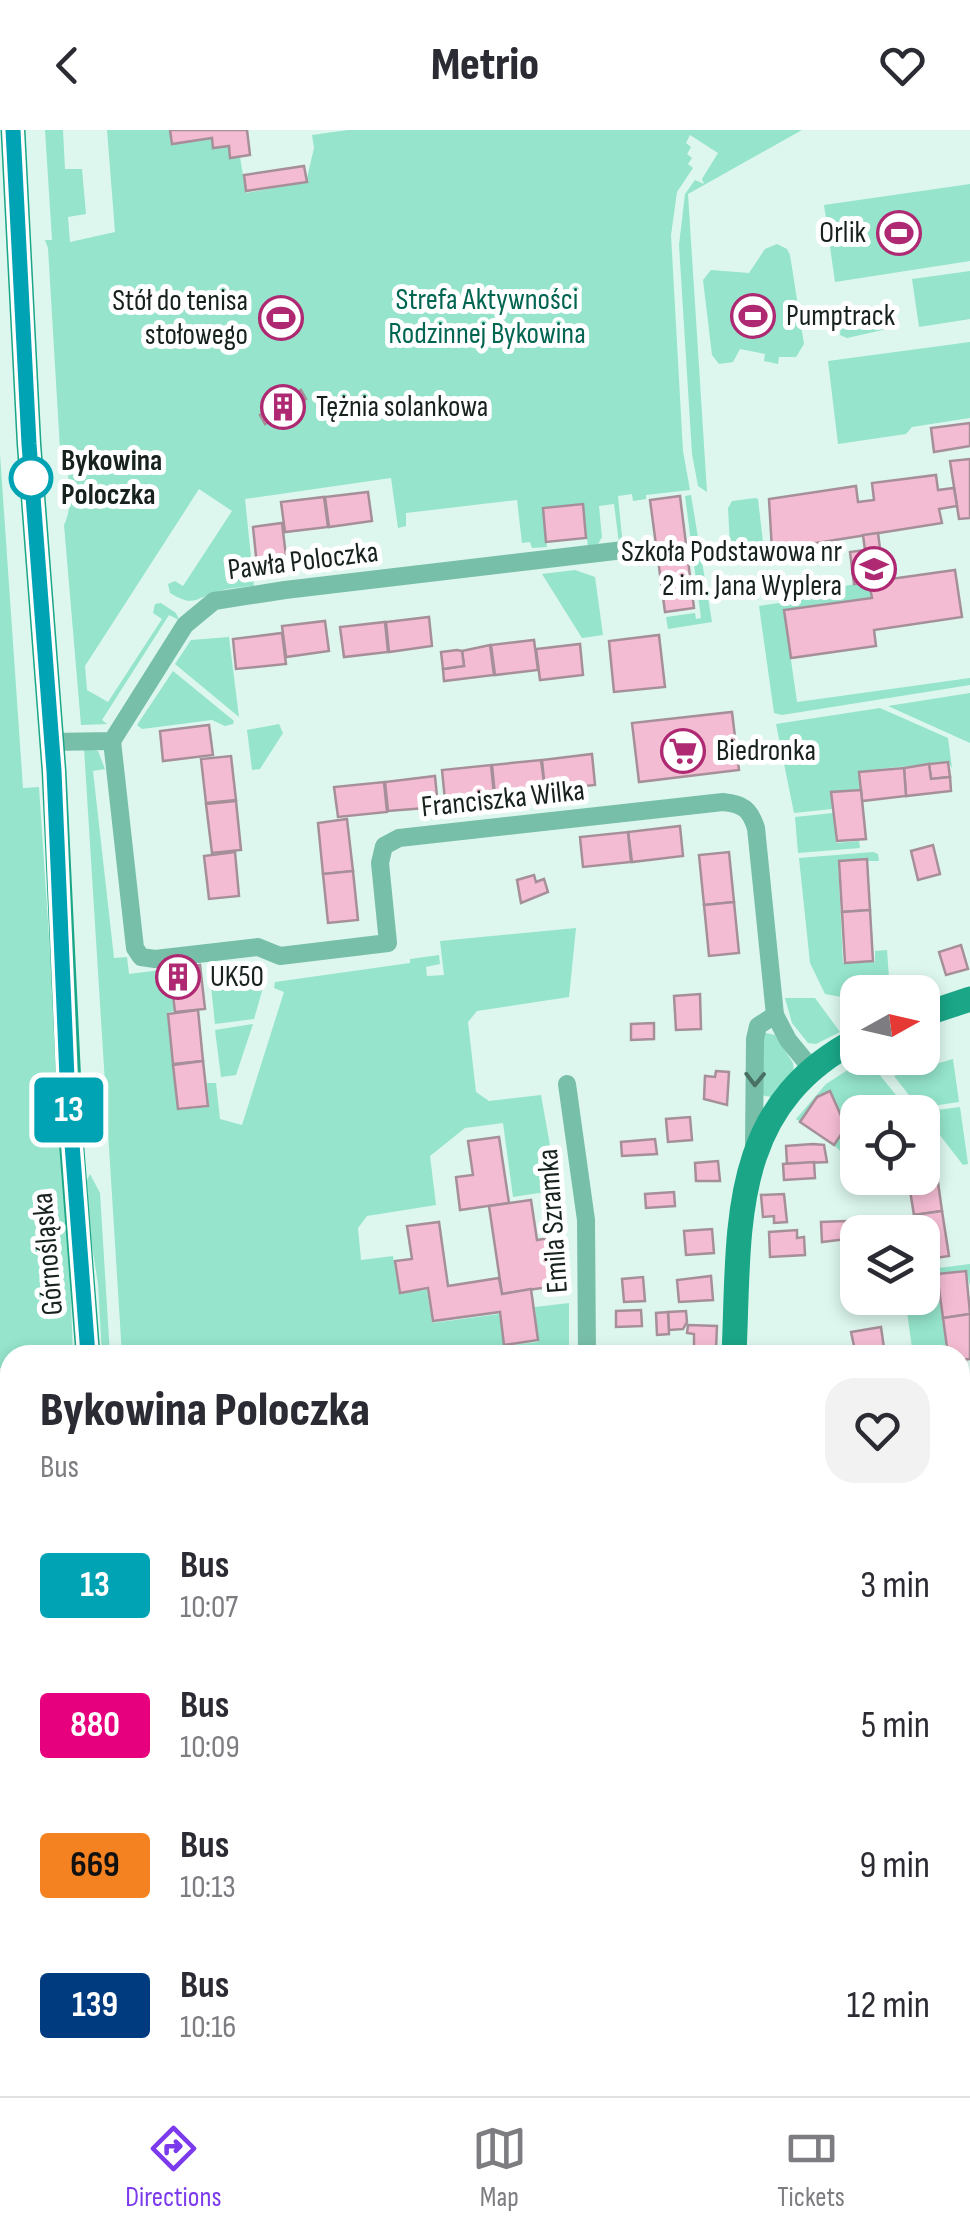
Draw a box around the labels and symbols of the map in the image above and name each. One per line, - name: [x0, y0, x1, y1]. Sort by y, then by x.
- sports icon: Orlik: [876, 210, 922, 256]
- place label: Orlik: [819, 215, 867, 251]
- park label: Strefa Aktywności Rodzinnej Bykowina: [388, 282, 586, 352]
- place label: Stół do tenisa stołowego: [112, 283, 248, 353]
- sports icon: Pumptrack: [730, 293, 776, 339]
- sports icon: Stół do tenisa stołowego: [258, 295, 304, 341]
- place label: Pumptrack: [786, 298, 896, 334]
- building icon: Tężnia solankowa: [260, 384, 306, 430]
- place label: Tężnia solankowa: [316, 389, 488, 425]
- place label: Bykowina Poloczka: [61, 443, 162, 513]
- marker: Bykowina Poloczka: [10, 457, 52, 499]
- street label: Pawła Poloczka: [226, 534, 380, 588]
- place label: Szkoła Podstawowa nr 2 im. Jana Wyplera: [621, 534, 842, 604]
- school or university icon: Szkoła Podstawowa nr 2 im. Jana Wyplera: [851, 546, 897, 592]
- supermarket icon: Biedronka: [660, 728, 706, 774]
- place label: Biedronka: [716, 733, 816, 769]
- street label: Franciszka Wilka: [420, 773, 586, 825]
- building icon: UK50: [155, 954, 201, 1000]
- place label: UK50: [210, 959, 264, 995]
- north arrow: [840, 975, 940, 1075]
- one-way arrow: [744, 1072, 766, 1088]
- line badge: 13: [24, 1078, 114, 1142]
- street label: Emila Szramka: [530, 1148, 576, 1294]
- street label: Górnośląska: [25, 1191, 71, 1317]

